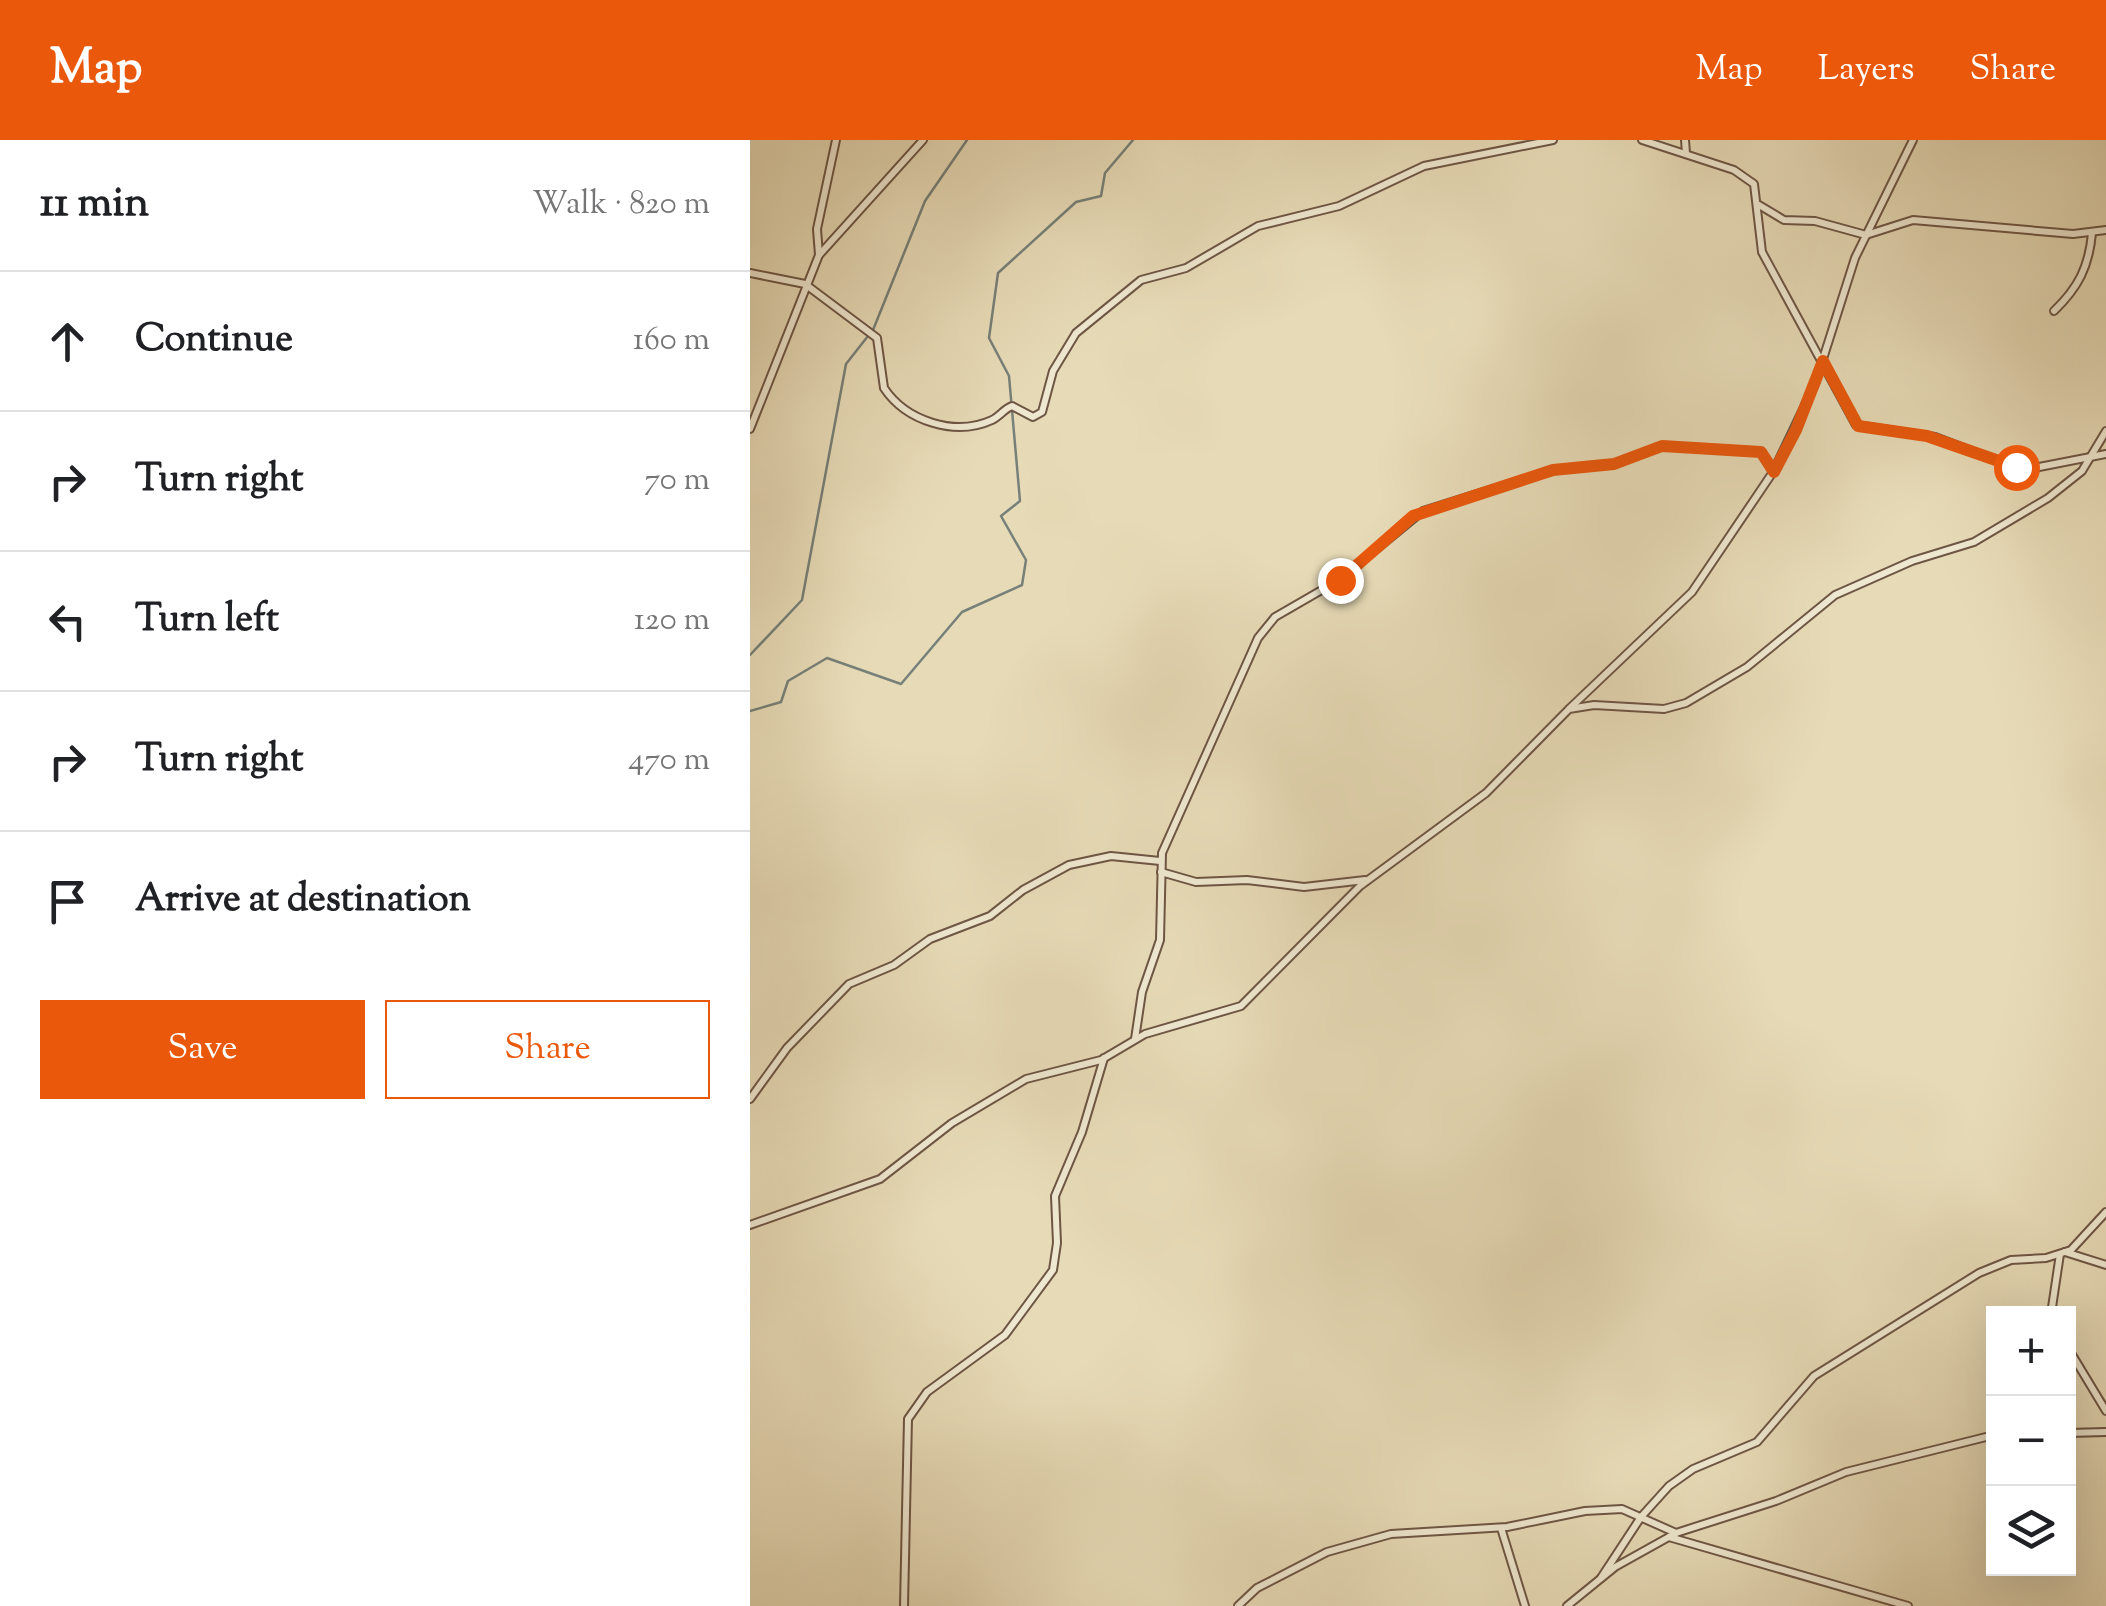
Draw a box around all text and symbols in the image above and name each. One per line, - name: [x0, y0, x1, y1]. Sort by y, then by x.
- text: Map: [50, 36, 142, 105]
- text: Map: [1695, 45, 1763, 96]
- text: Layers: [1818, 45, 1915, 96]
- text: Share: [1970, 45, 2056, 96]
- text: 11 min: [40, 175, 149, 235]
- text: Walk · 820 m: [532, 182, 710, 228]
- icon: ahead: [40, 314, 95, 369]
- text: Continue: [135, 314, 293, 368]
- text: 160 m: [633, 318, 710, 364]
- route start: [1994, 445, 2040, 491]
- icon: right: [40, 454, 95, 509]
- text: Turn right: [135, 454, 303, 508]
- text: 70 m: [644, 458, 710, 504]
- route end: [1318, 558, 1364, 604]
- icon: left: [40, 594, 95, 649]
- text: Turn left: [135, 594, 279, 648]
- text: 120 m: [634, 598, 710, 644]
- icon: right: [40, 734, 95, 789]
- text: Turn right: [135, 734, 303, 788]
- text: 470 m: [628, 738, 710, 784]
- icon: arrive: [40, 874, 95, 929]
- text: Arrive at destination: [135, 874, 471, 928]
- button: Save: [40, 1000, 365, 1099]
- button: Share: [385, 1000, 710, 1099]
- map controls: [1986, 1306, 2076, 1576]
- button: +: [1986, 1306, 2076, 1396]
- button: −: [1986, 1396, 2076, 1486]
- button: layers: [1986, 1486, 2076, 1576]

